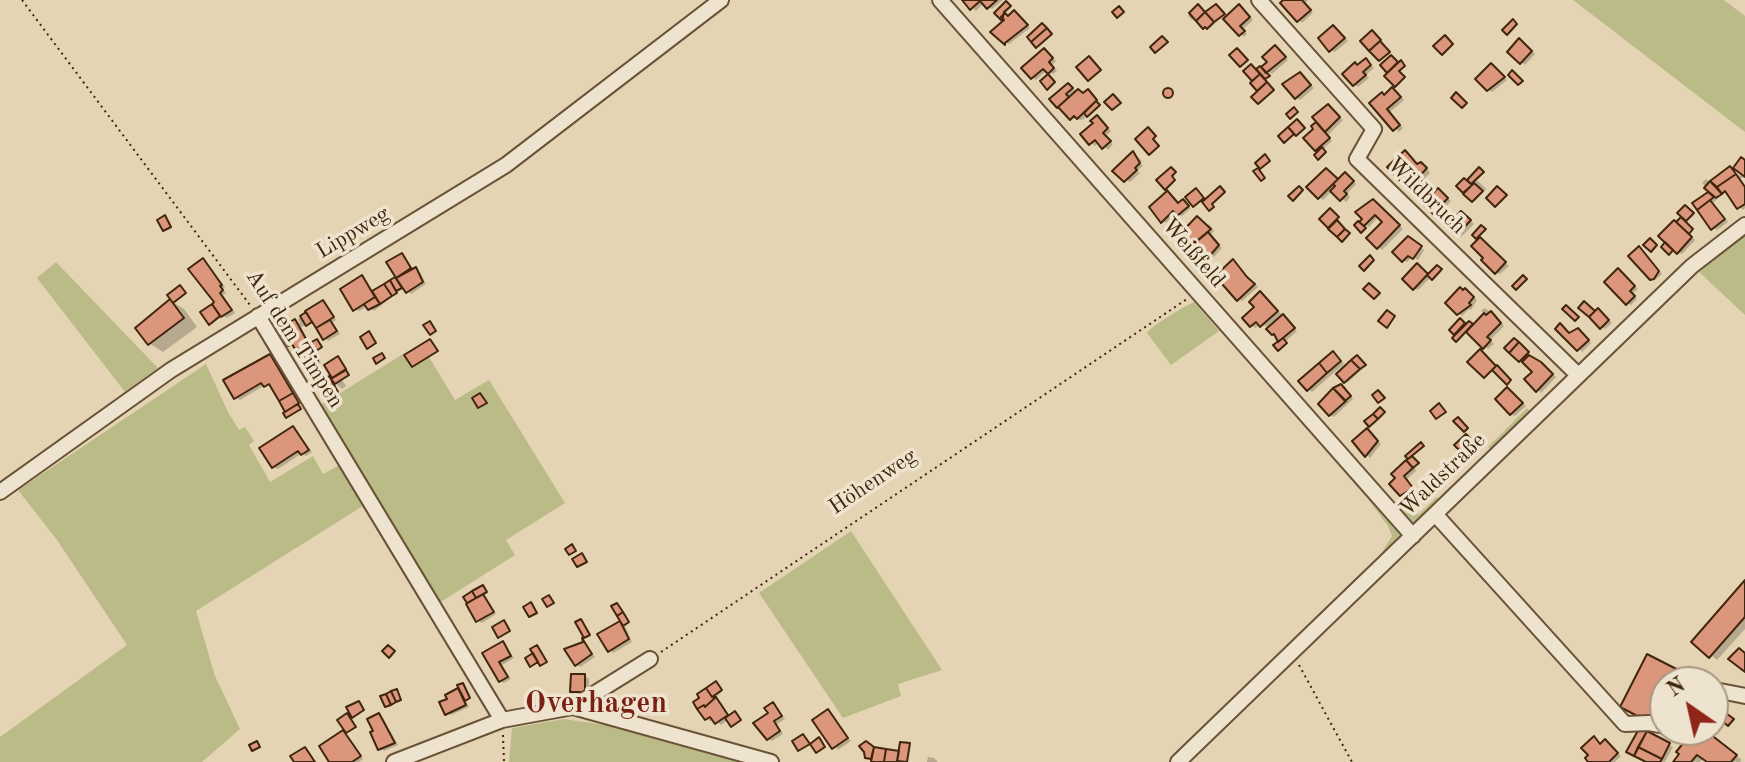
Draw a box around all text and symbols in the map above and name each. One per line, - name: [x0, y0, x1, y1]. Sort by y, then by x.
- street label: Wildbruch: [1381, 152, 1471, 240]
- street label: Lippweg: [311, 201, 395, 265]
- street label: Weißfeld: [1156, 213, 1230, 293]
- street label: Auf dem Timpen: [239, 265, 349, 413]
- street label: Waldstraße: [1395, 428, 1491, 522]
- street label: Höhenweg: [824, 443, 922, 521]
- north arrow: [1649, 666, 1729, 746]
- text: N: [1664, 674, 1690, 702]
- district label: Overhagen: [525, 686, 667, 722]

